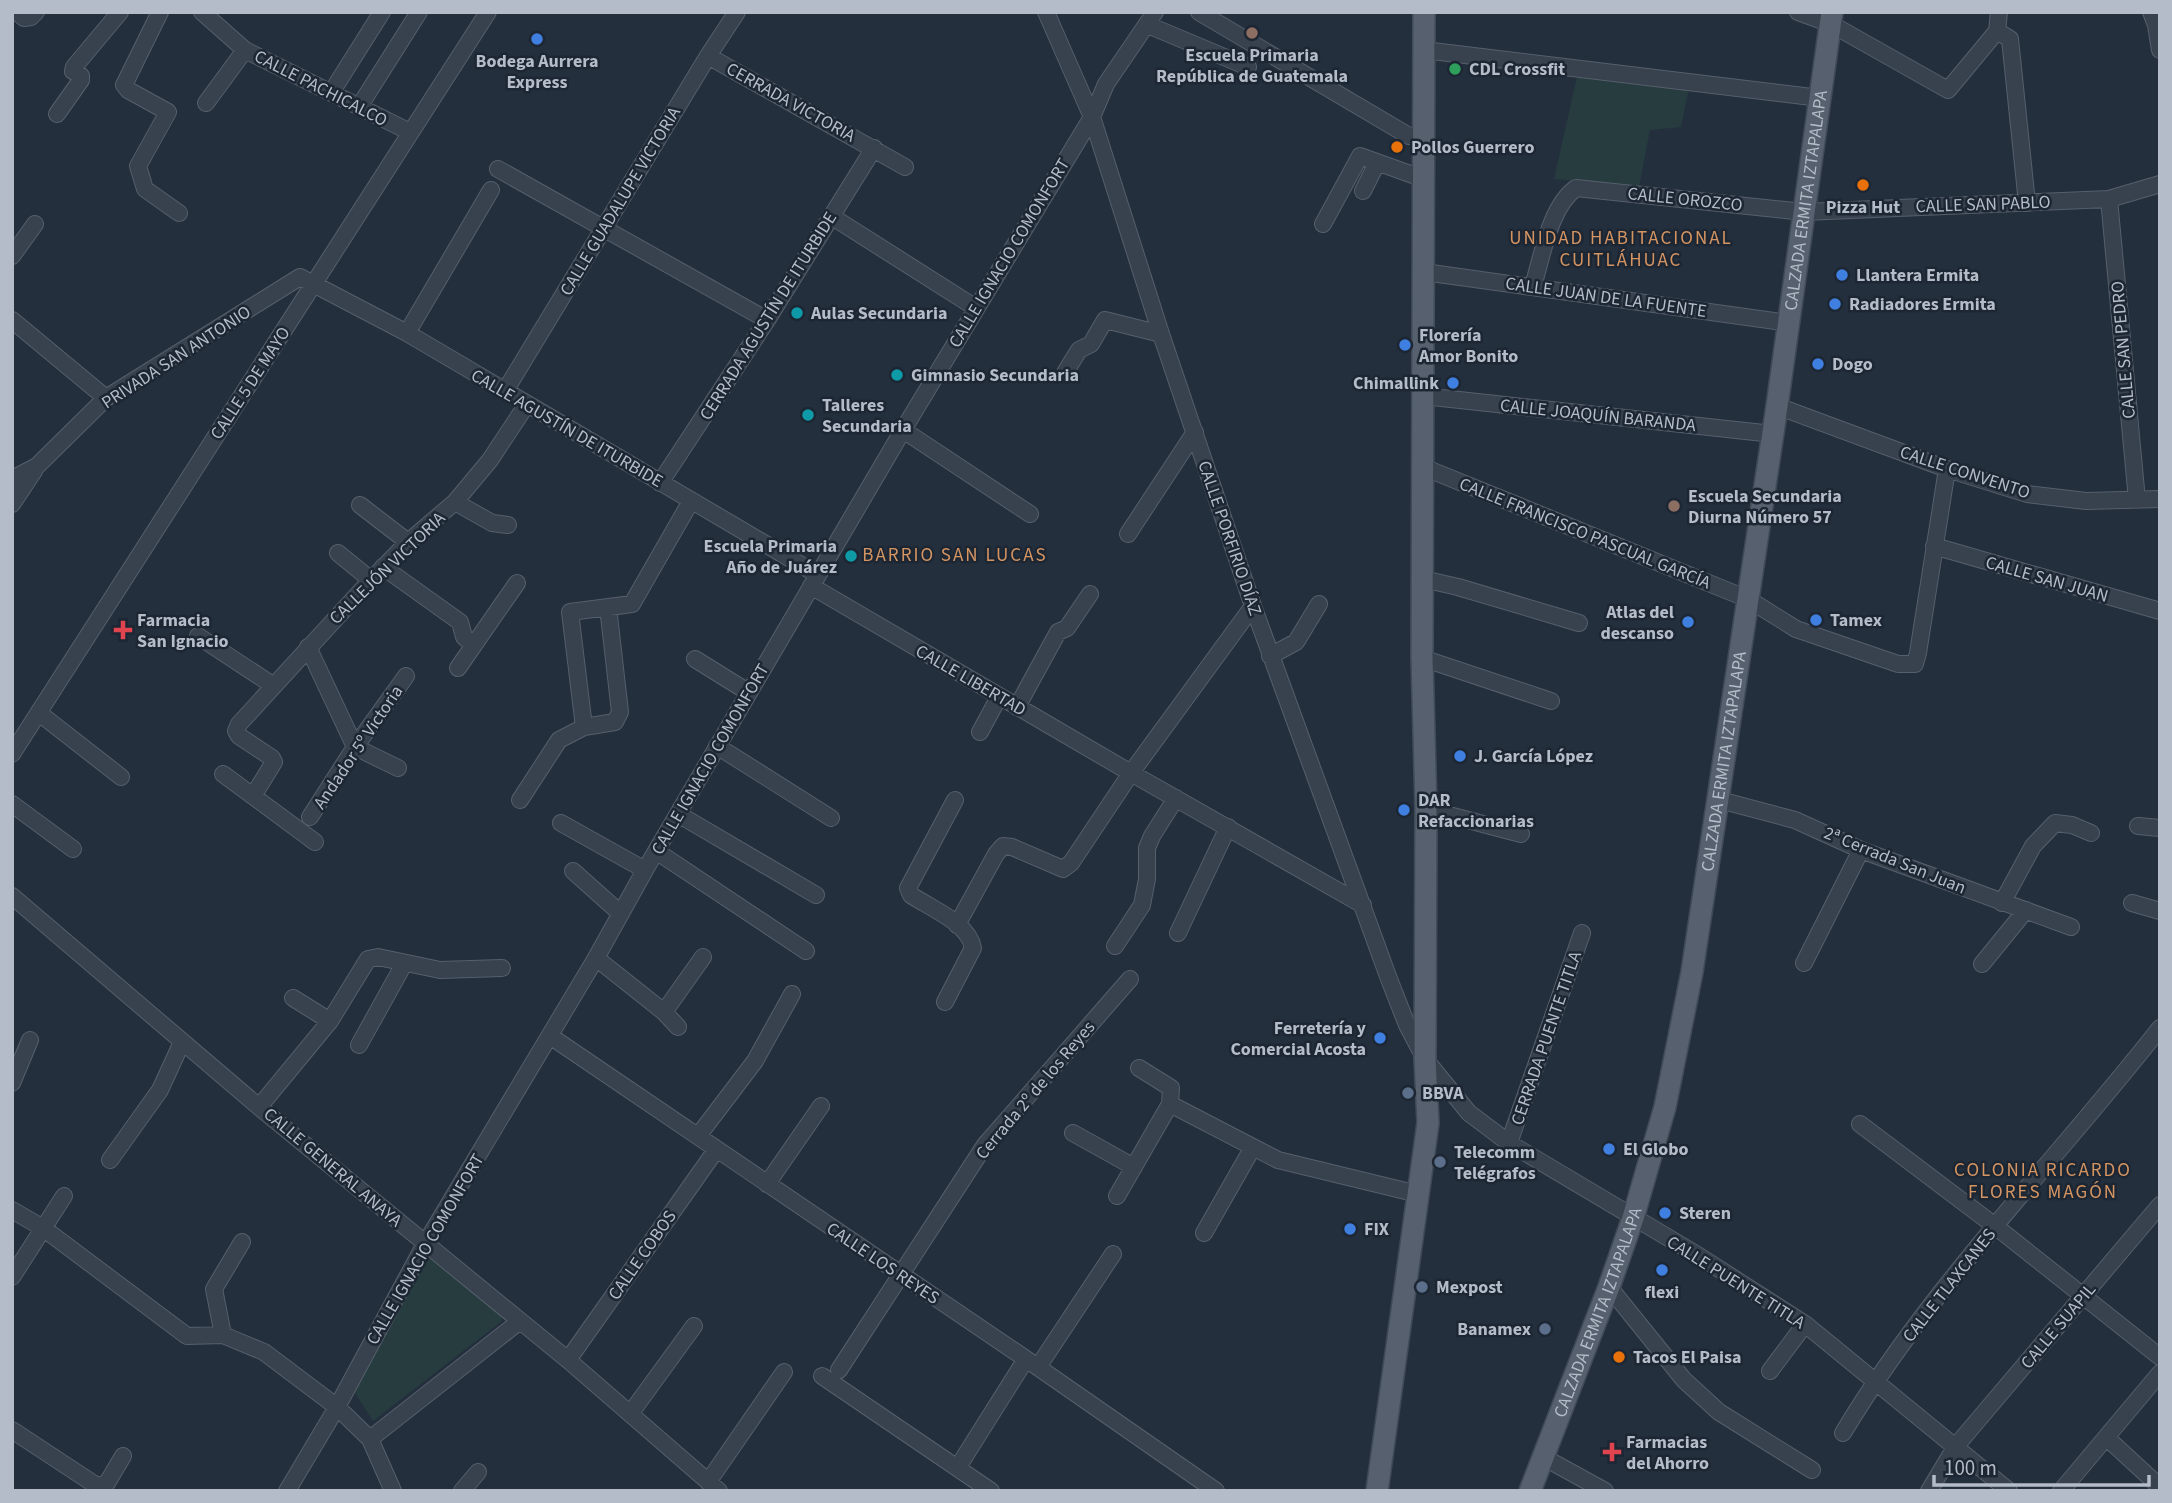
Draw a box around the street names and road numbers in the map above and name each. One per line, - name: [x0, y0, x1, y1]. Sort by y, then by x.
- street label: CALLE PACHICALCO: [250, 44, 392, 133]
- street label: CERRADA VICTORIA: [722, 57, 860, 148]
- street label: CALZADA ERMITA IZTAPALAPA: [1778, 88, 1834, 312]
- street label: CALLE GUADALUPE VICTORIA: [554, 102, 687, 300]
- street label: CALLE IGNACIO COMONFORT: [943, 154, 1076, 353]
- street label: CALLE OROZCO: [1626, 181, 1744, 218]
- street label: CALLE SAN PABLO: [1915, 190, 2051, 219]
- street label: CERRADA AGUSTÍN DE ITURBIDE: [694, 207, 843, 425]
- street label: CALLE JUAN DE LA FUENTE: [1504, 271, 1708, 324]
- street label: CALLE SAN PEDRO: [2105, 280, 2142, 420]
- street label: PRIVADA SAN ANTONIO: [97, 300, 256, 415]
- street label: CALLE 5 DE MAYO: [204, 322, 296, 445]
- street label: CALLE AGUSTÍN DE ITURBIDE: [466, 363, 667, 494]
- street label: CALLE JOAQUÍN BARANDA: [1499, 393, 1697, 438]
- street label: CALLE CONVENTO: [1897, 440, 2033, 505]
- street label: CALLE PORFIRIO DÍAZ: [1191, 457, 1268, 619]
- street label: CALLE FRANCISCO PASCUAL GARCÍA: [1455, 471, 1714, 596]
- street label: CALLEJÓN VICTORIA: [324, 506, 451, 630]
- street label: CALLE SAN JUAN: [1983, 550, 2111, 609]
- street label: CALLE LIBERTAD: [911, 639, 1031, 722]
- street label: CALZADA ERMITA IZTAPALAPA: [1695, 649, 1753, 873]
- street label: CALLE IGNACIO COMONFORT: [645, 659, 776, 859]
- street label: Andador 5º Victoria: [308, 680, 409, 814]
- street label: 2ª Cerrada San Juan: [1820, 821, 1970, 900]
- street label: CERRADA PUENTE TITLA: [1505, 948, 1588, 1129]
- street label: Cerrada 2º de los Reyes: [970, 1016, 1101, 1165]
- street label: CALLE GENERAL ANAYA: [258, 1102, 407, 1233]
- street label: CALLE IGNACIO COMONFORT: [360, 1149, 491, 1349]
- street label: CALZADA ERMITA IZTAPALAPA: [1548, 1204, 1648, 1421]
- street label: CALLE COBOS: [602, 1205, 683, 1305]
- street label: CALLE LOS REYES: [821, 1216, 944, 1311]
- street label: CALLE TLAXCANES: [1897, 1223, 2002, 1348]
- street label: CALLE PUENTE TITLA: [1662, 1230, 1810, 1335]
- street label: CALLE SUAPIL: [2015, 1278, 2102, 1375]

